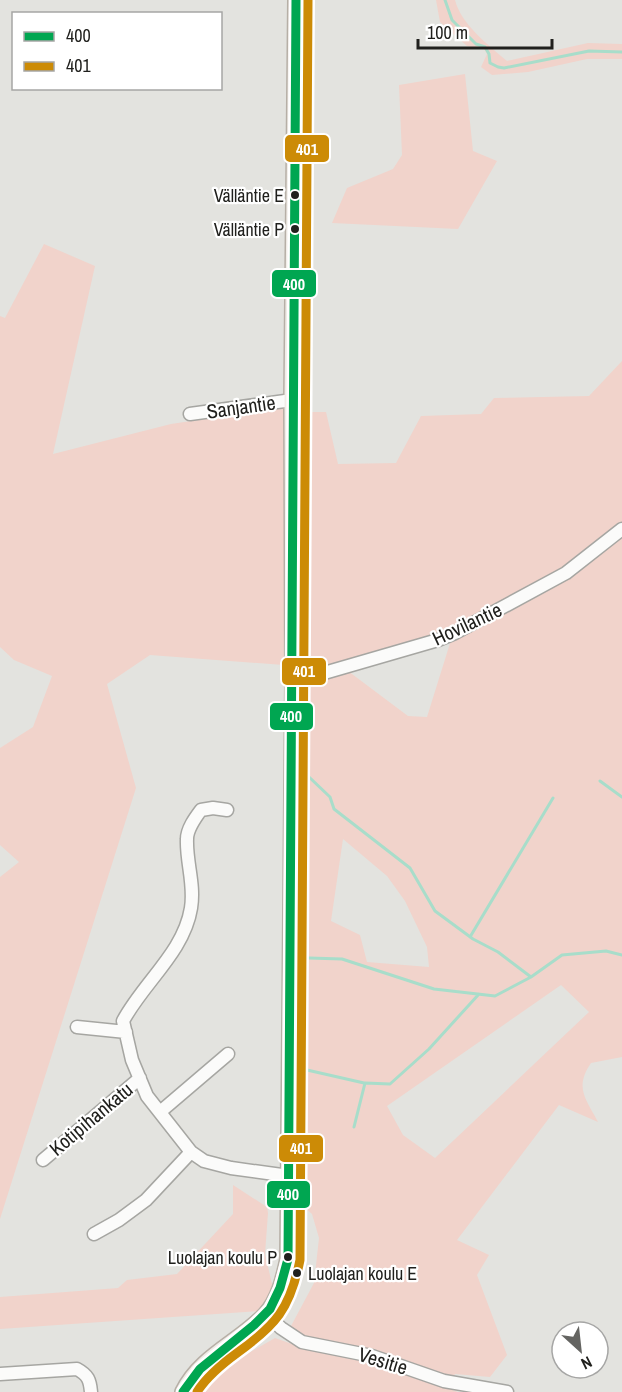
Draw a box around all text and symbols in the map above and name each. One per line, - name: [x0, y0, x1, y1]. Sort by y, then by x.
- legend: [12, 12, 222, 90]
- scale bar: [418, 12, 552, 50]
- text: 100 m: [427, 20, 468, 45]
- text: 400: [66, 23, 91, 48]
- text: 401: [66, 53, 91, 78]
- line badge: 401: [284, 134, 330, 163]
- text: 401: [296, 138, 319, 160]
- place label: Välläntie E: [214, 183, 284, 208]
- marker: Välläntie E: [289, 189, 301, 201]
- place label: Välläntie P: [214, 217, 284, 242]
- marker: Välläntie P: [289, 223, 301, 235]
- line badge: 400: [271, 269, 317, 298]
- text: 400: [283, 273, 305, 295]
- street label: Sanjantie: [205, 388, 277, 425]
- street label: Hovilantie: [428, 596, 506, 651]
- line badge: 401: [281, 657, 327, 686]
- text: 401: [293, 660, 316, 682]
- line badge: 400: [269, 702, 314, 731]
- text: 400: [280, 705, 302, 727]
- street label: Kotipihankatu: [43, 1076, 138, 1161]
- line badge: 401: [278, 1134, 324, 1163]
- text: 401: [290, 1137, 313, 1159]
- line badge: 400: [266, 1180, 311, 1209]
- text: 400: [277, 1183, 299, 1205]
- place label: Luolajan koulu P: [168, 1245, 277, 1270]
- marker: Luolajan koulu P: [282, 1251, 294, 1263]
- place label: Luolajan koulu E: [308, 1261, 417, 1286]
- marker: Luolajan koulu E: [291, 1267, 303, 1279]
- north arrow: [550, 1320, 610, 1380]
- street label: Vesitie: [355, 1340, 411, 1381]
- text: N: [578, 1351, 596, 1375]

